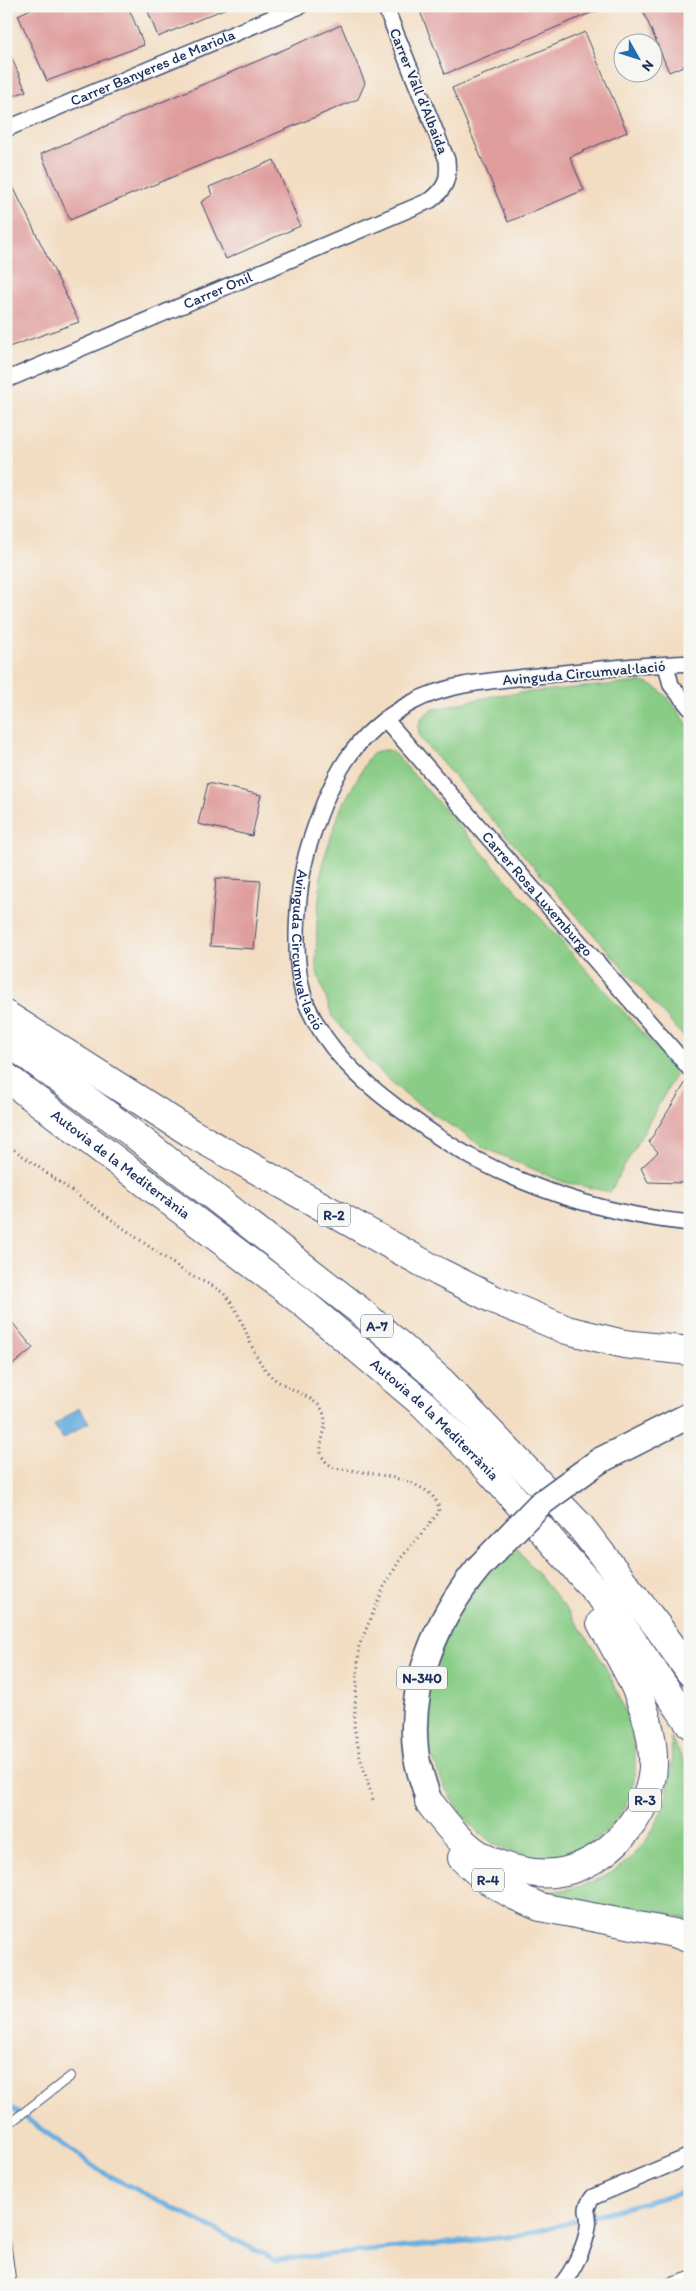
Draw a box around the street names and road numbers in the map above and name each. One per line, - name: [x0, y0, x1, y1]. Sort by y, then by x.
- street label: Carrer Banyeres de Mariola: [68, 25, 238, 110]
- street label: Carrer Vall d'Albaida: [386, 25, 453, 157]
- street label: Carrer Onil: [181, 267, 256, 313]
- street label: Avinguda Circumval·lació: [502, 657, 666, 689]
- street label: Carrer Rosa Luxemburgo: [478, 828, 597, 960]
- street label: Avinguda Circumval·lació: [288, 868, 327, 1034]
- street label: Autovia de la Mediterrània: [48, 1105, 194, 1223]
- road number: R-2: [318, 1204, 350, 1226]
- road number: A-7: [361, 1314, 393, 1338]
- street label: Autovia de la Mediterrània: [367, 1354, 503, 1484]
- road number: N-340: [397, 1666, 447, 1690]
- road number: R-3: [629, 1788, 661, 1812]
- road number: R-4: [472, 1868, 504, 1892]

